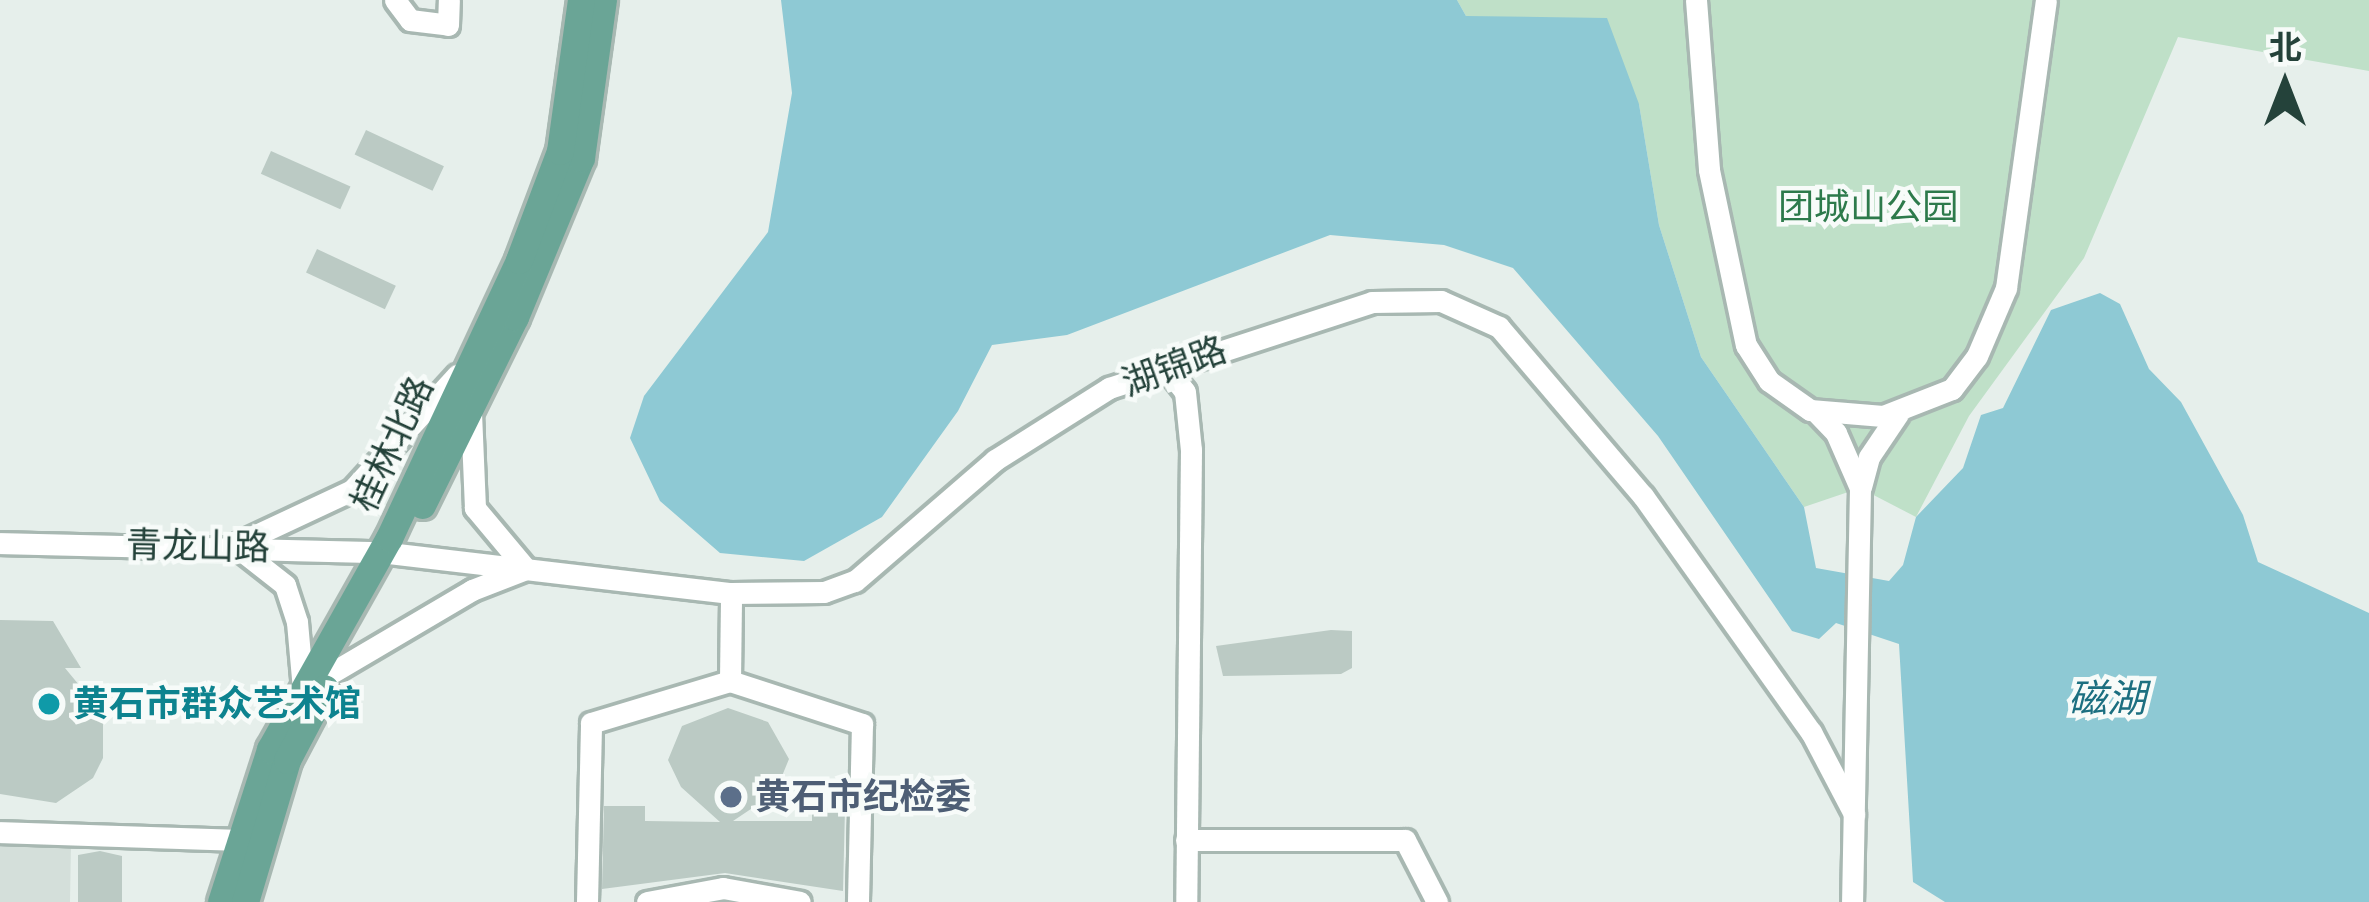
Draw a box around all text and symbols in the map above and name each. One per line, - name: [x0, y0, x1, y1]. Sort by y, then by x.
- north arrow: [2225, 24, 2345, 144]
- text: 北: [2269, 26, 2302, 69]
- park label: 团城山公园: [1778, 185, 1958, 229]
- street label: 湖锦路: [1116, 327, 1232, 405]
- street label: 桂林北路: [342, 370, 442, 518]
- street label: 青龙山路: [126, 523, 270, 569]
- water label: 磁湖: [2068, 676, 2146, 722]
- place label: 黄石市群众艺术馆: [73, 682, 361, 726]
- marker: 黄石市群众艺术馆: [36, 691, 62, 717]
- place label: 黄石市纪检委: [755, 775, 971, 819]
- marker: 黄石市纪检委: [718, 784, 744, 810]

